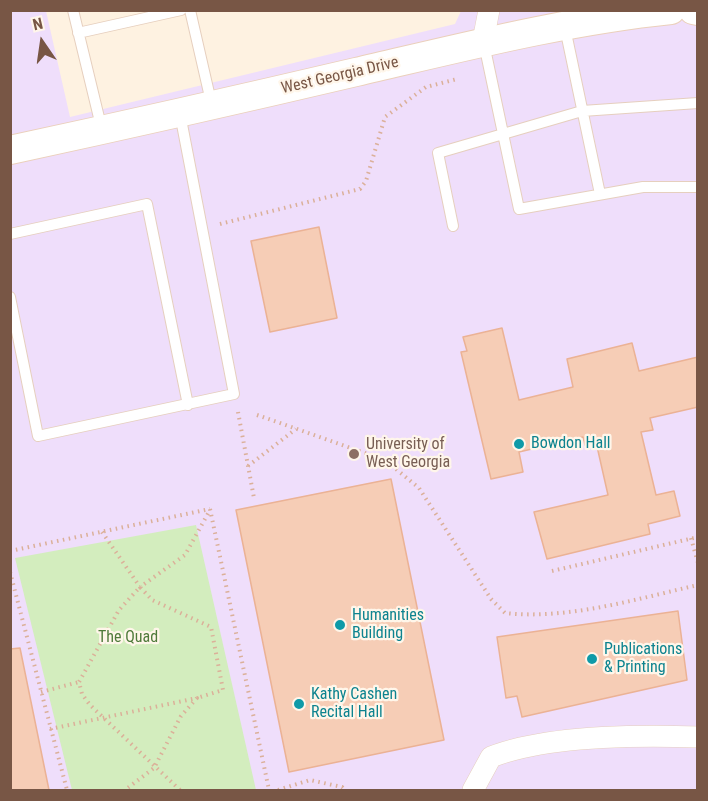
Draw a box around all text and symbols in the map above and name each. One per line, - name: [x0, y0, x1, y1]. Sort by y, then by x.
- north arrow: [12, 12, 72, 72]
- text: N: [31, 14, 45, 34]
- street label: West Georgia Drive: [280, 53, 400, 99]
- place label: Bowdon Hall: [531, 434, 610, 454]
- place label: University of West Georgia: [366, 435, 450, 473]
- marker: Bowdon Hall: [512, 437, 526, 451]
- marker: University of West Georgia: [347, 447, 361, 461]
- place label: Humanities Building: [352, 606, 424, 644]
- marker: Humanities Building: [333, 618, 347, 632]
- park label: The Quad: [98, 628, 158, 648]
- place label: Publications & Printing: [604, 640, 682, 678]
- marker: Publications & Printing: [585, 652, 599, 666]
- place label: Kathy Cashen Recital Hall: [311, 685, 397, 723]
- marker: Kathy Cashen Recital Hall: [292, 697, 306, 711]

